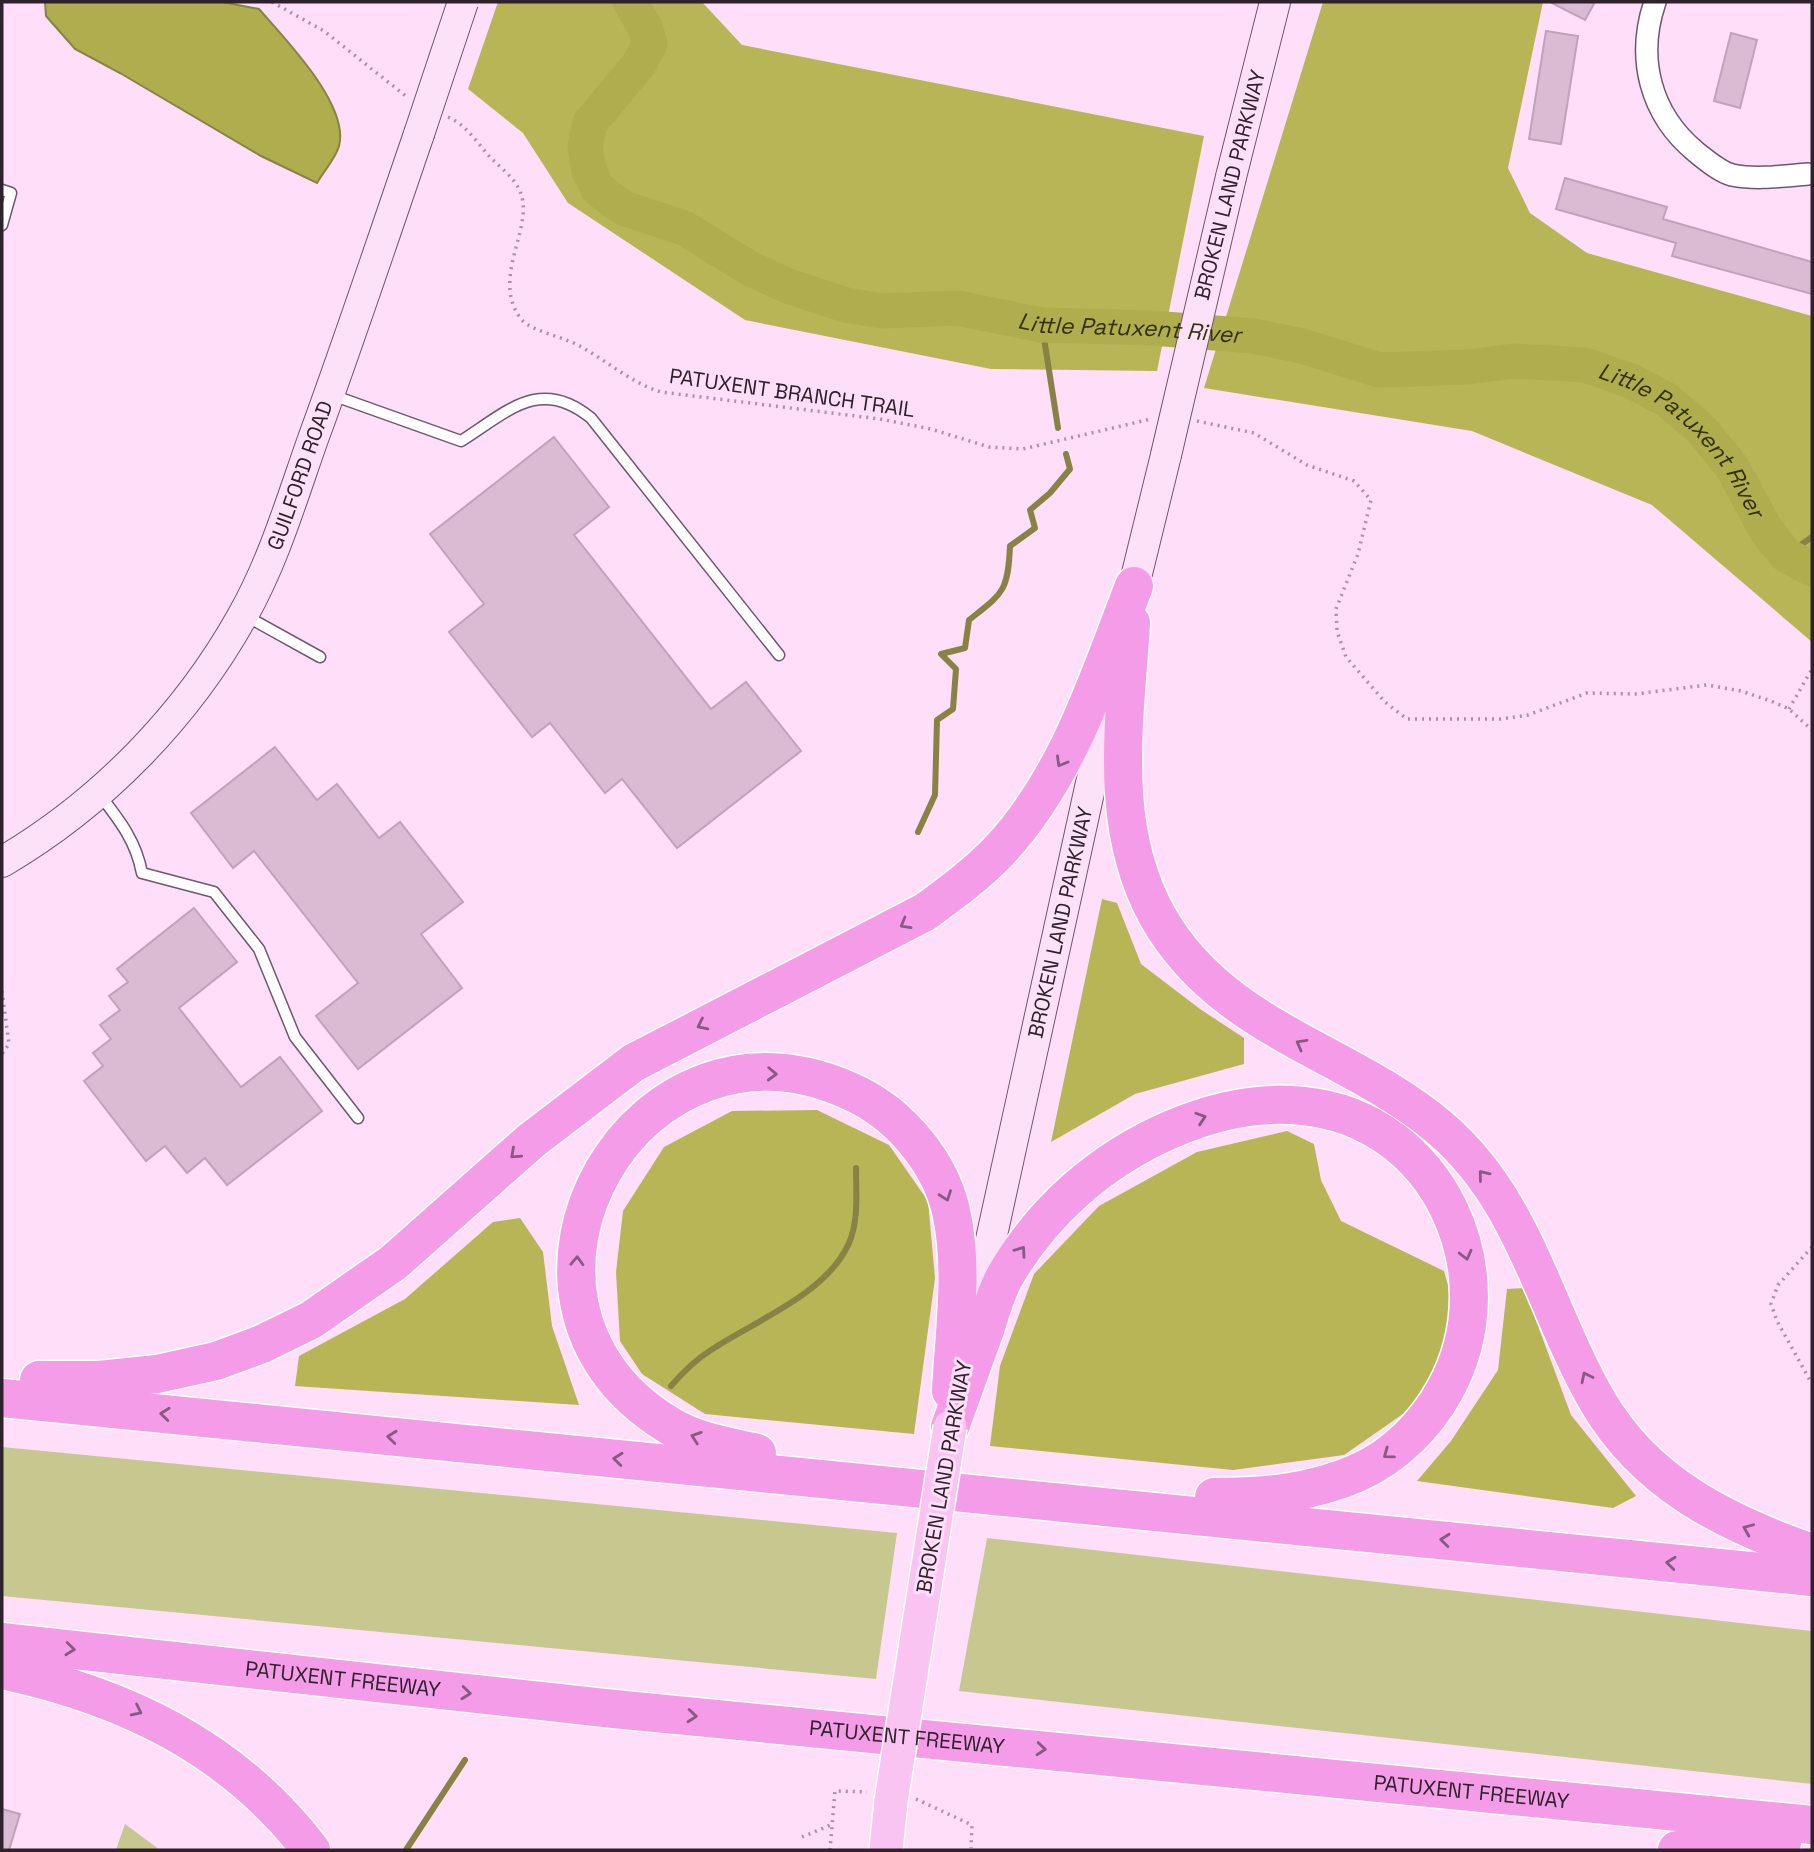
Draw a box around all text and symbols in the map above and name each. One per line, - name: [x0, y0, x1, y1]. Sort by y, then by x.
- street label: BROKEN LAND PARKWAY: [1188, 67, 1271, 303]
- water label: Little Patuxent River: [1015, 306, 1244, 350]
- water label: Little Patuxent River: [1594, 356, 1773, 525]
- street label: PATUXENT BRANCH TRAIL: [668, 362, 917, 423]
- street label: GUILFORD ROAD: [261, 397, 339, 554]
- one-way arrow: [1056, 755, 1069, 768]
- street label: BROKEN LAND PARKWAY: [1022, 804, 1098, 1041]
- one-way arrow: [900, 915, 913, 928]
- one-way arrow: [697, 1017, 709, 1031]
- one-way arrow: [1295, 1039, 1308, 1052]
- one-way arrow: [766, 1066, 777, 1081]
- one-way arrow: [1195, 1112, 1207, 1127]
- one-way arrow: [511, 1146, 524, 1158]
- one-way arrow: [1479, 1171, 1492, 1183]
- one-way arrow: [938, 1190, 952, 1202]
- one-way arrow: [1013, 1246, 1025, 1259]
- one-way arrow: [1458, 1249, 1472, 1261]
- one-way arrow: [570, 1256, 585, 1267]
- street label: BROKEN LAND PARKWAY: [910, 1358, 977, 1596]
- one-way arrow: [1580, 1372, 1594, 1384]
- one-way arrow: [159, 1407, 171, 1422]
- one-way arrow: [386, 1430, 397, 1445]
- one-way arrow: [691, 1431, 703, 1445]
- one-way arrow: [1383, 1446, 1395, 1459]
- one-way arrow: [612, 1452, 623, 1467]
- one-way arrow: [1743, 1524, 1755, 1538]
- one-way arrow: [1439, 1533, 1450, 1548]
- one-way arrow: [1665, 1556, 1676, 1571]
- one-way arrow: [64, 1642, 75, 1657]
- street label: PATUXENT FREEWAY: [244, 1655, 442, 1703]
- one-way arrow: [461, 1685, 472, 1700]
- one-way arrow: [130, 1703, 142, 1717]
- one-way arrow: [687, 1709, 698, 1724]
- street label: PATUXENT FREEWAY: [808, 1714, 1006, 1760]
- one-way arrow: [1036, 1741, 1047, 1756]
- street label: PATUXENT FREEWAY: [1372, 1769, 1571, 1814]

